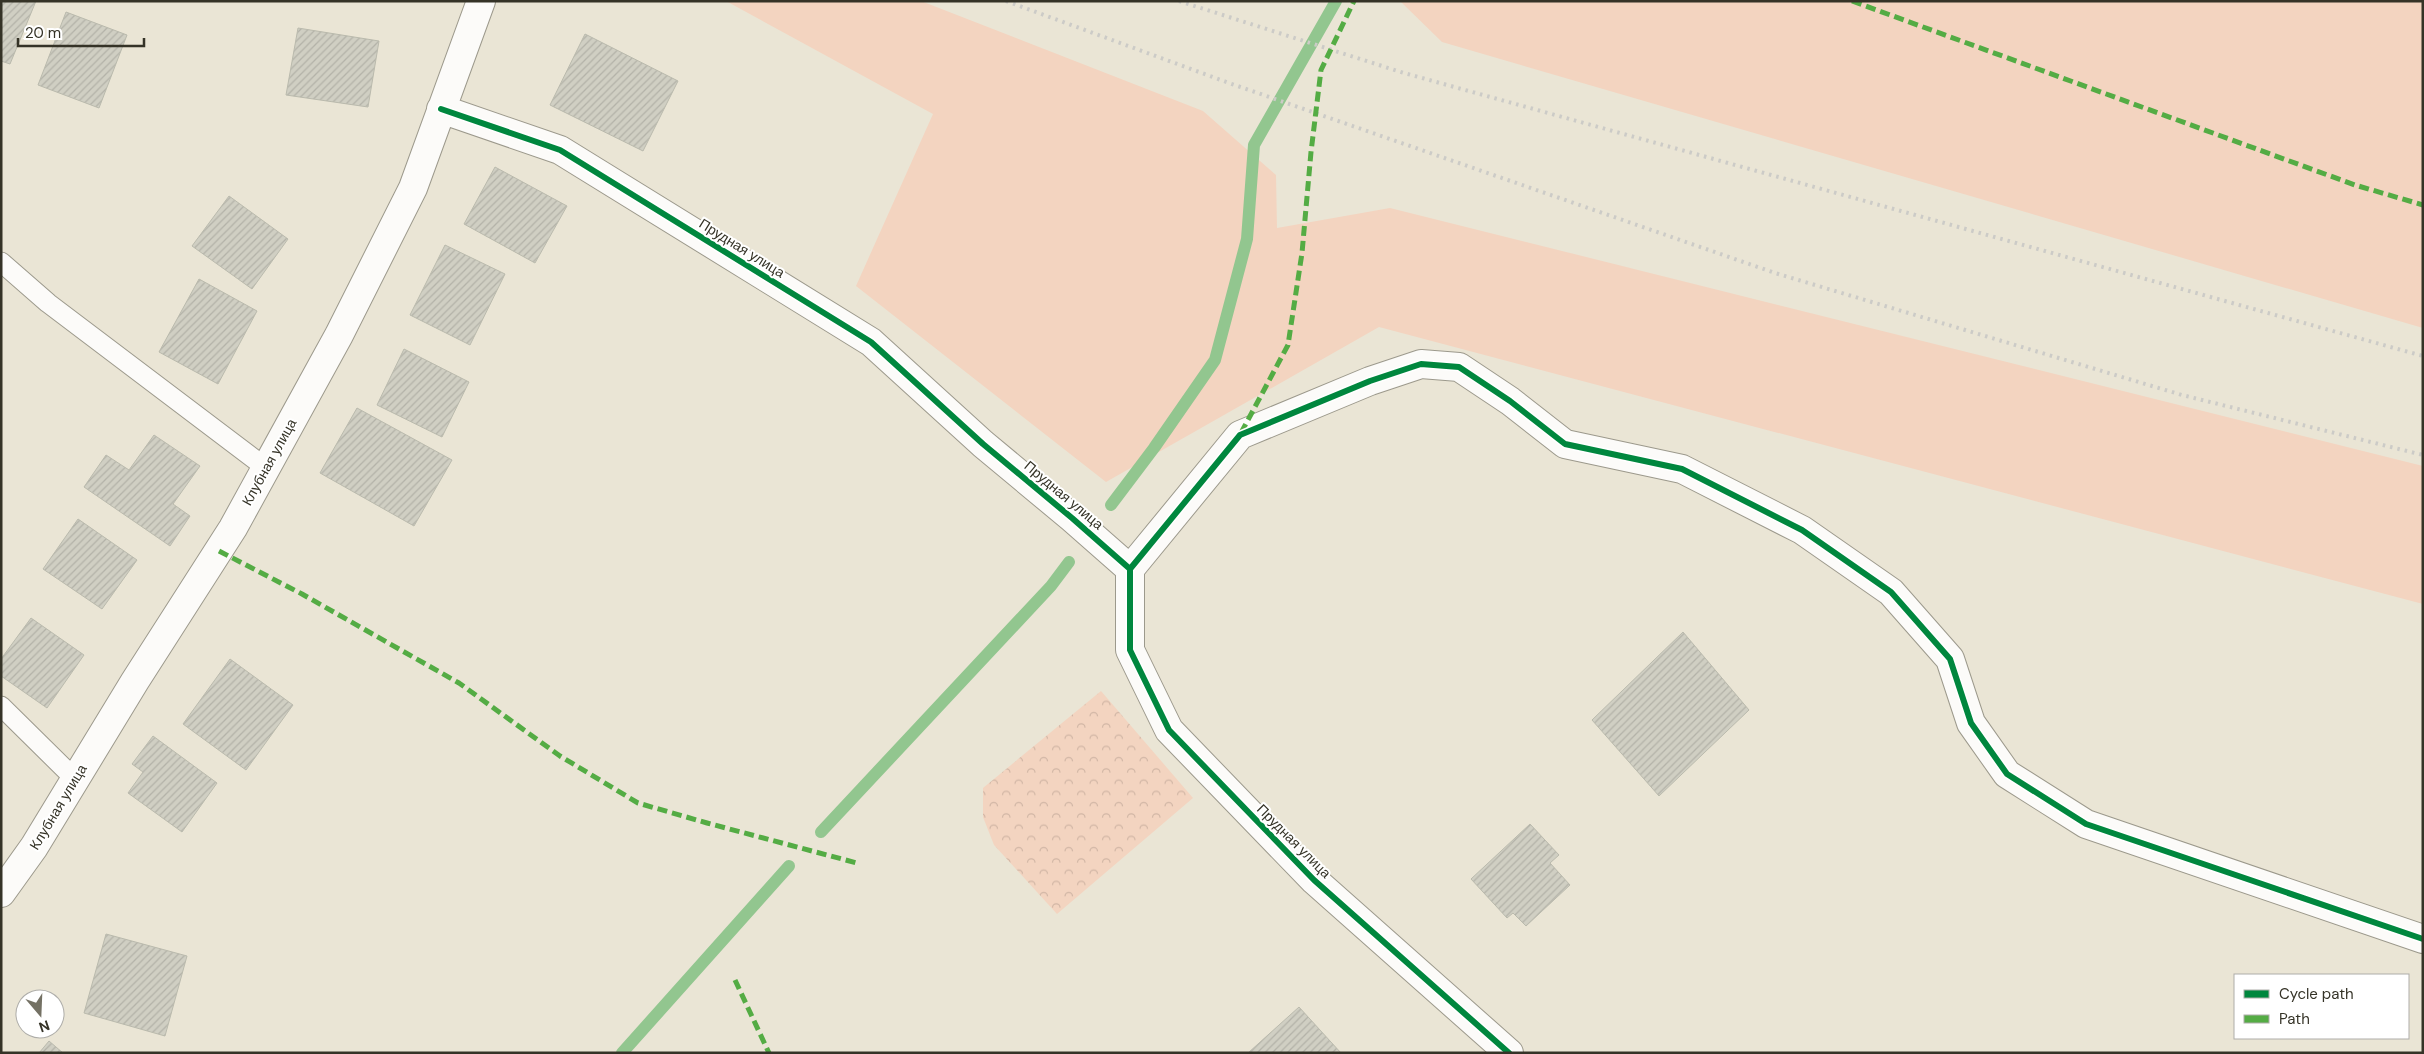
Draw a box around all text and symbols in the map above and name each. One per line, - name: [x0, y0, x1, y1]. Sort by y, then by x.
- scale bar: [18, 15, 144, 47]
- text: 20 m: [25, 23, 61, 43]
- street label: Прудная улица: [696, 214, 788, 282]
- street label: Клубная улица: [238, 415, 300, 509]
- street label: Прудная улица: [1021, 457, 1107, 533]
- street label: Клубная улица: [25, 761, 91, 853]
- street label: Прудная улица: [1253, 800, 1335, 882]
- legend: [2234, 974, 2409, 1039]
- text: Cycle path: [2279, 984, 2354, 1004]
- north arrow: [15, 989, 65, 1039]
- text: Path: [2279, 1009, 2310, 1029]
- text: N: [36, 1016, 52, 1036]

